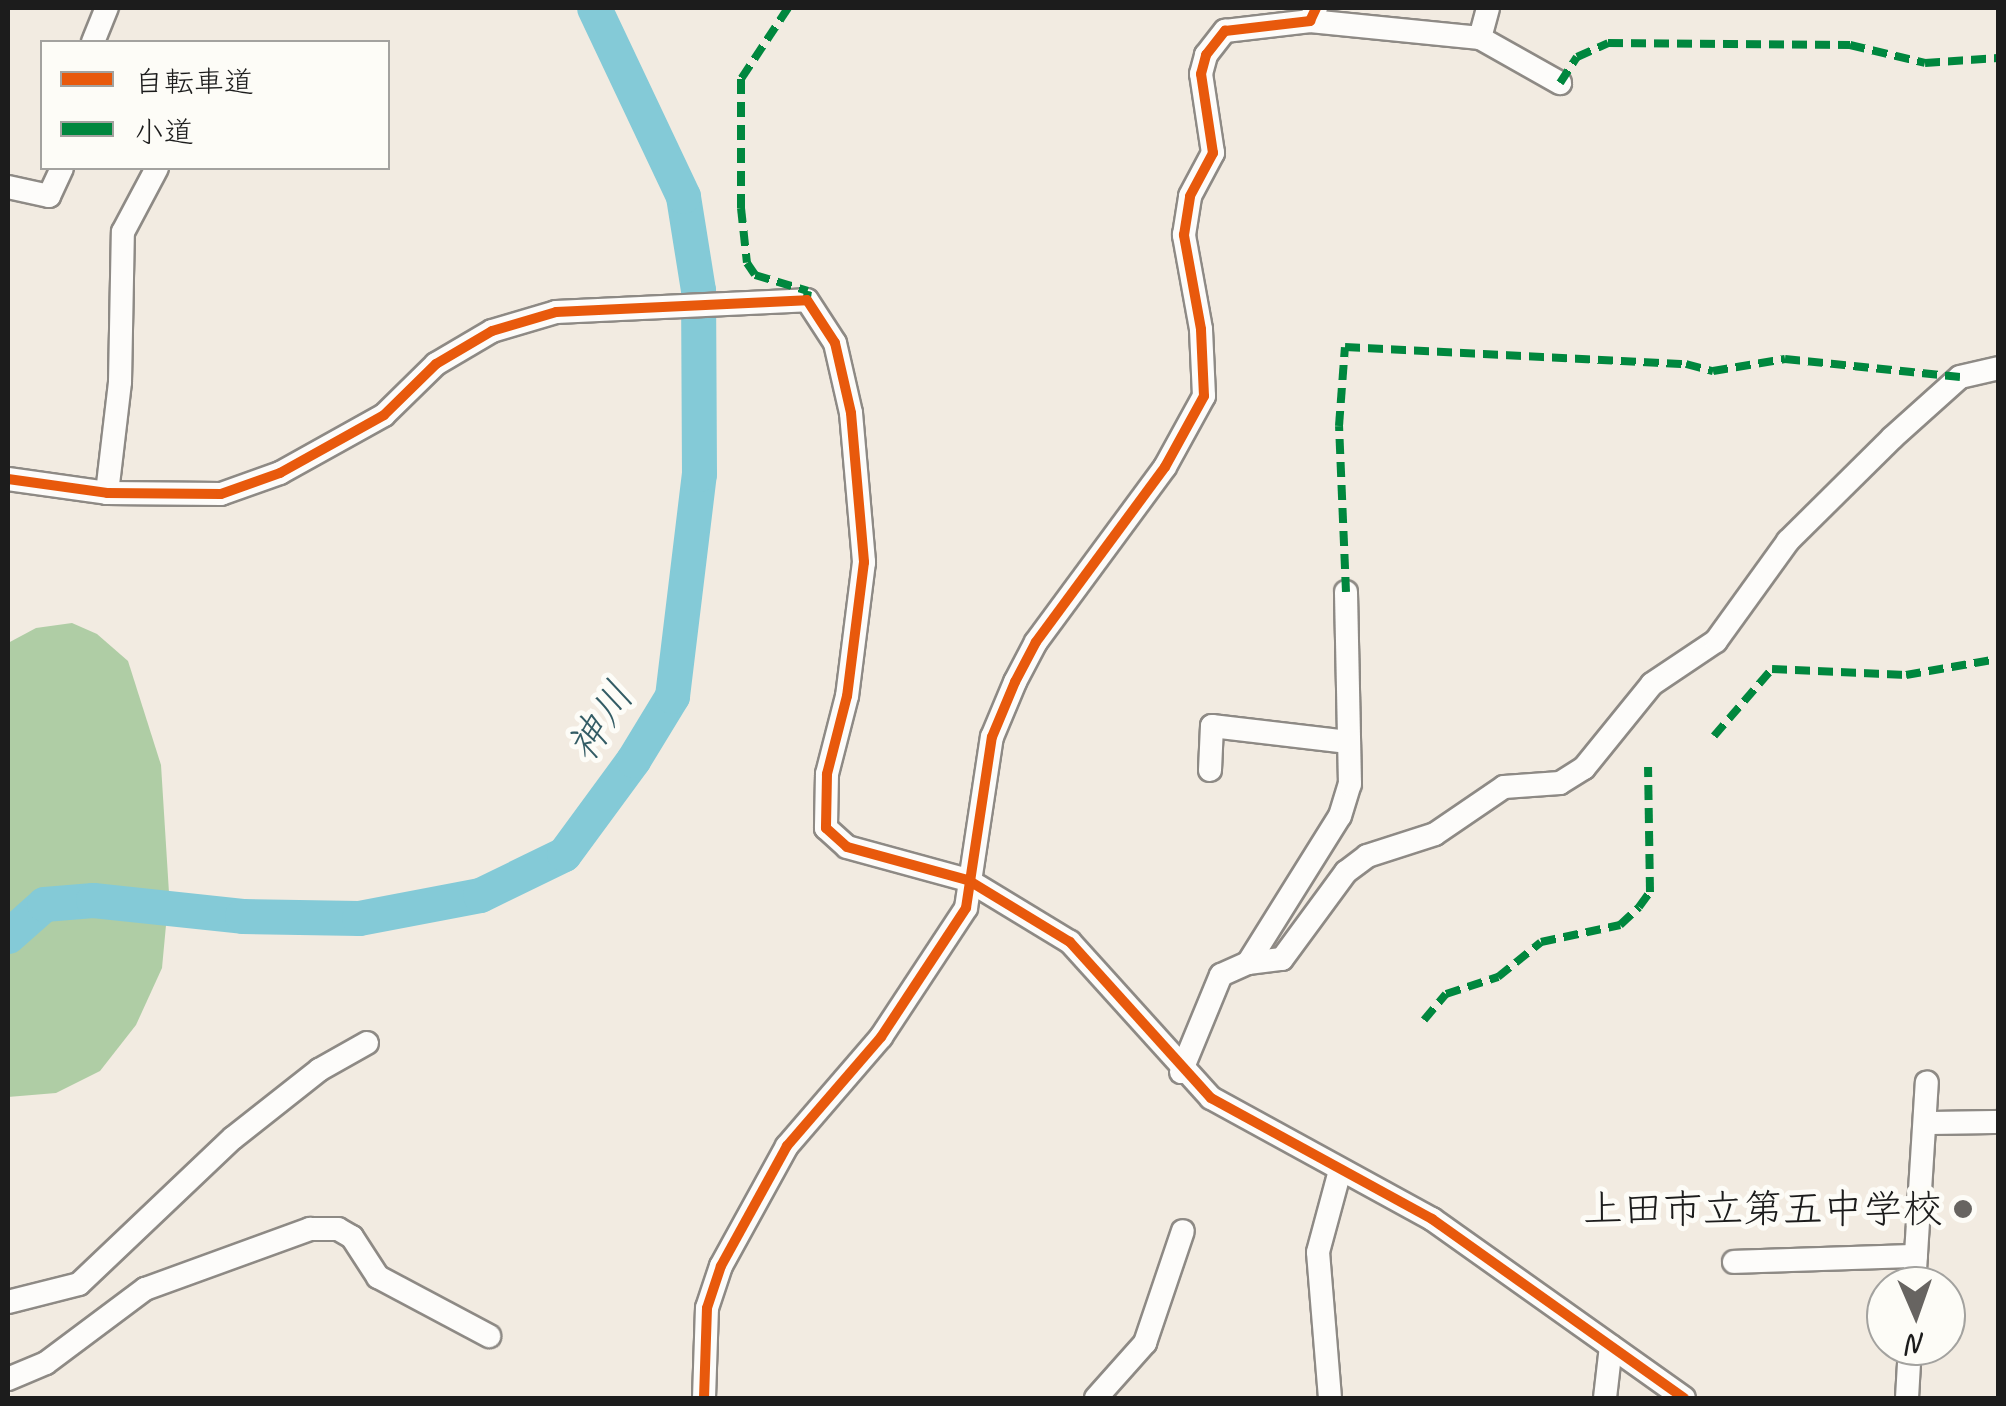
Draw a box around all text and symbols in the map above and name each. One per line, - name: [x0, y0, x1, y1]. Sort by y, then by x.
- legend: [40, 40, 390, 170]
- text: 自転車道: [134, 63, 254, 101]
- text: 小道: [134, 113, 194, 151]
- water label: 神川: [557, 673, 645, 771]
- place label: 上田市立第五中学校: [1583, 1185, 1943, 1233]
- marker: 上田市立第五中学校: [1952, 1198, 1974, 1220]
- north arrow: [1866, 1266, 1966, 1366]
- text: N: [1908, 1327, 1926, 1362]

